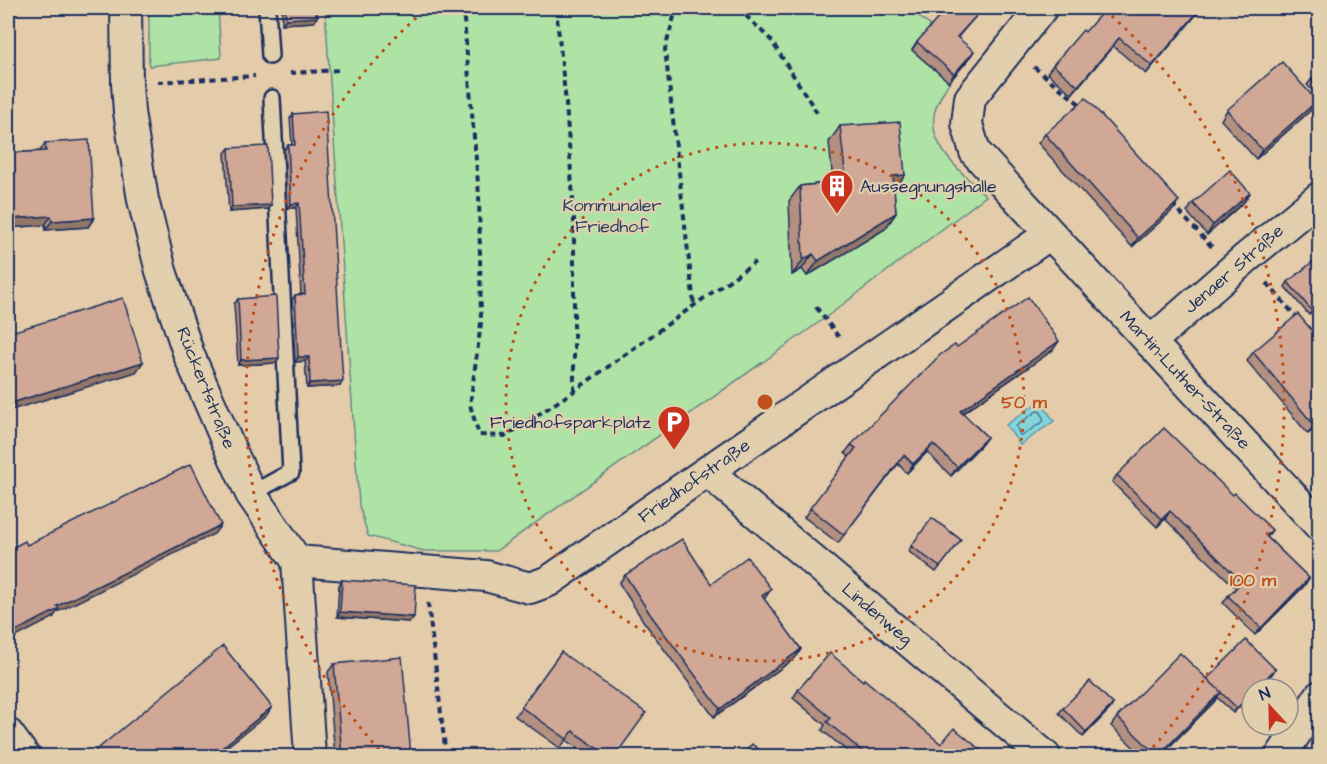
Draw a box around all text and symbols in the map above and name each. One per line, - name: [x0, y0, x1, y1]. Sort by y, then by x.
- building icon: Aussegnungshalle: [819, 168, 855, 215]
- place label: Aussegnungshalle: [860, 174, 997, 200]
- park label: Kommunaler Friedhof: [563, 193, 661, 239]
- street label: Jenaer Straße: [1179, 218, 1289, 319]
- street label: Martin-Luther-Straße: [1114, 305, 1256, 455]
- street label: Rückertstraße: [170, 323, 242, 453]
- text: 50 m: [1001, 390, 1048, 415]
- centre of rings: [755, 392, 775, 412]
- parking icon: Friedhofsparkplatz: [656, 404, 692, 451]
- place label: Friedhofsparkplatz: [490, 410, 651, 435]
- street label: Friedhofstraße: [633, 433, 755, 529]
- text: 100 m: [1230, 568, 1277, 593]
- street label: Lindenweg: [835, 577, 918, 652]
- north arrow: [1240, 677, 1300, 737]
- text: N: [1256, 682, 1274, 706]

